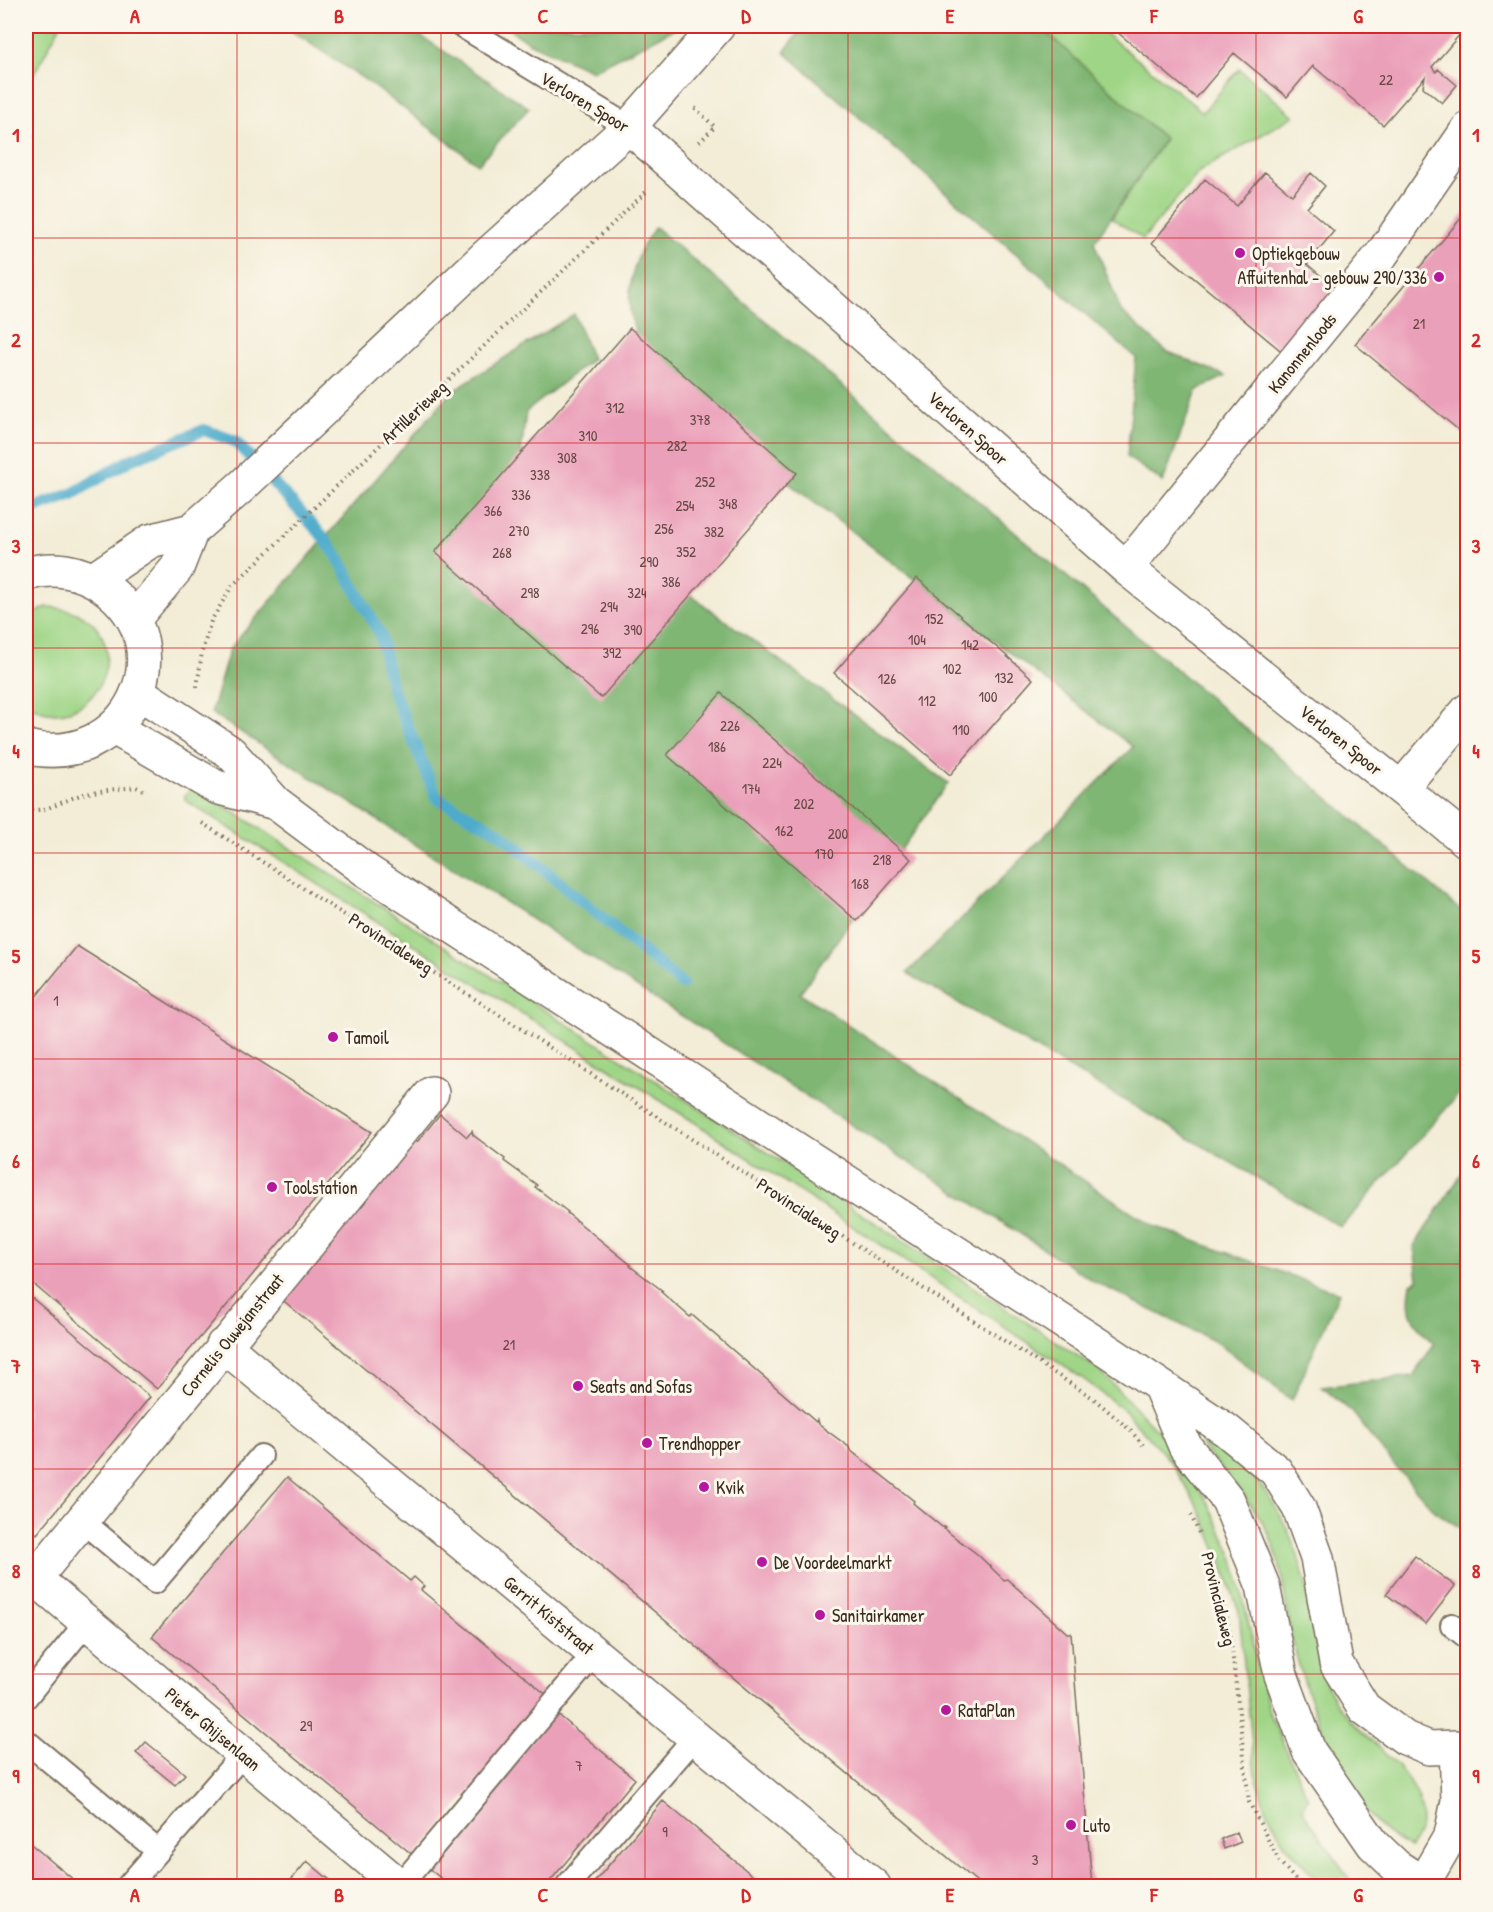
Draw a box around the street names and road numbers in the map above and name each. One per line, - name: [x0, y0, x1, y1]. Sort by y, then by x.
- street label: Verloren Spoor: [536, 66, 634, 139]
- street label: Kanonnenloods: [1262, 308, 1342, 398]
- street label: Artillerieweg: [375, 375, 453, 449]
- street label: Verloren Spoor: [922, 385, 1014, 471]
- street label: Verloren Spoor: [1294, 699, 1388, 781]
- street label: Provincialeweg: [344, 906, 438, 980]
- street label: Provincialeweg: [752, 1171, 846, 1245]
- street label: Cornelis Ouwejanstraat: [175, 1268, 290, 1402]
- street label: Provincialeweg: [1195, 1550, 1243, 1648]
- street label: Gerrit Kiststraat: [498, 1570, 600, 1661]
- street label: Pieter Ghijsenlaan: [160, 1681, 266, 1777]

